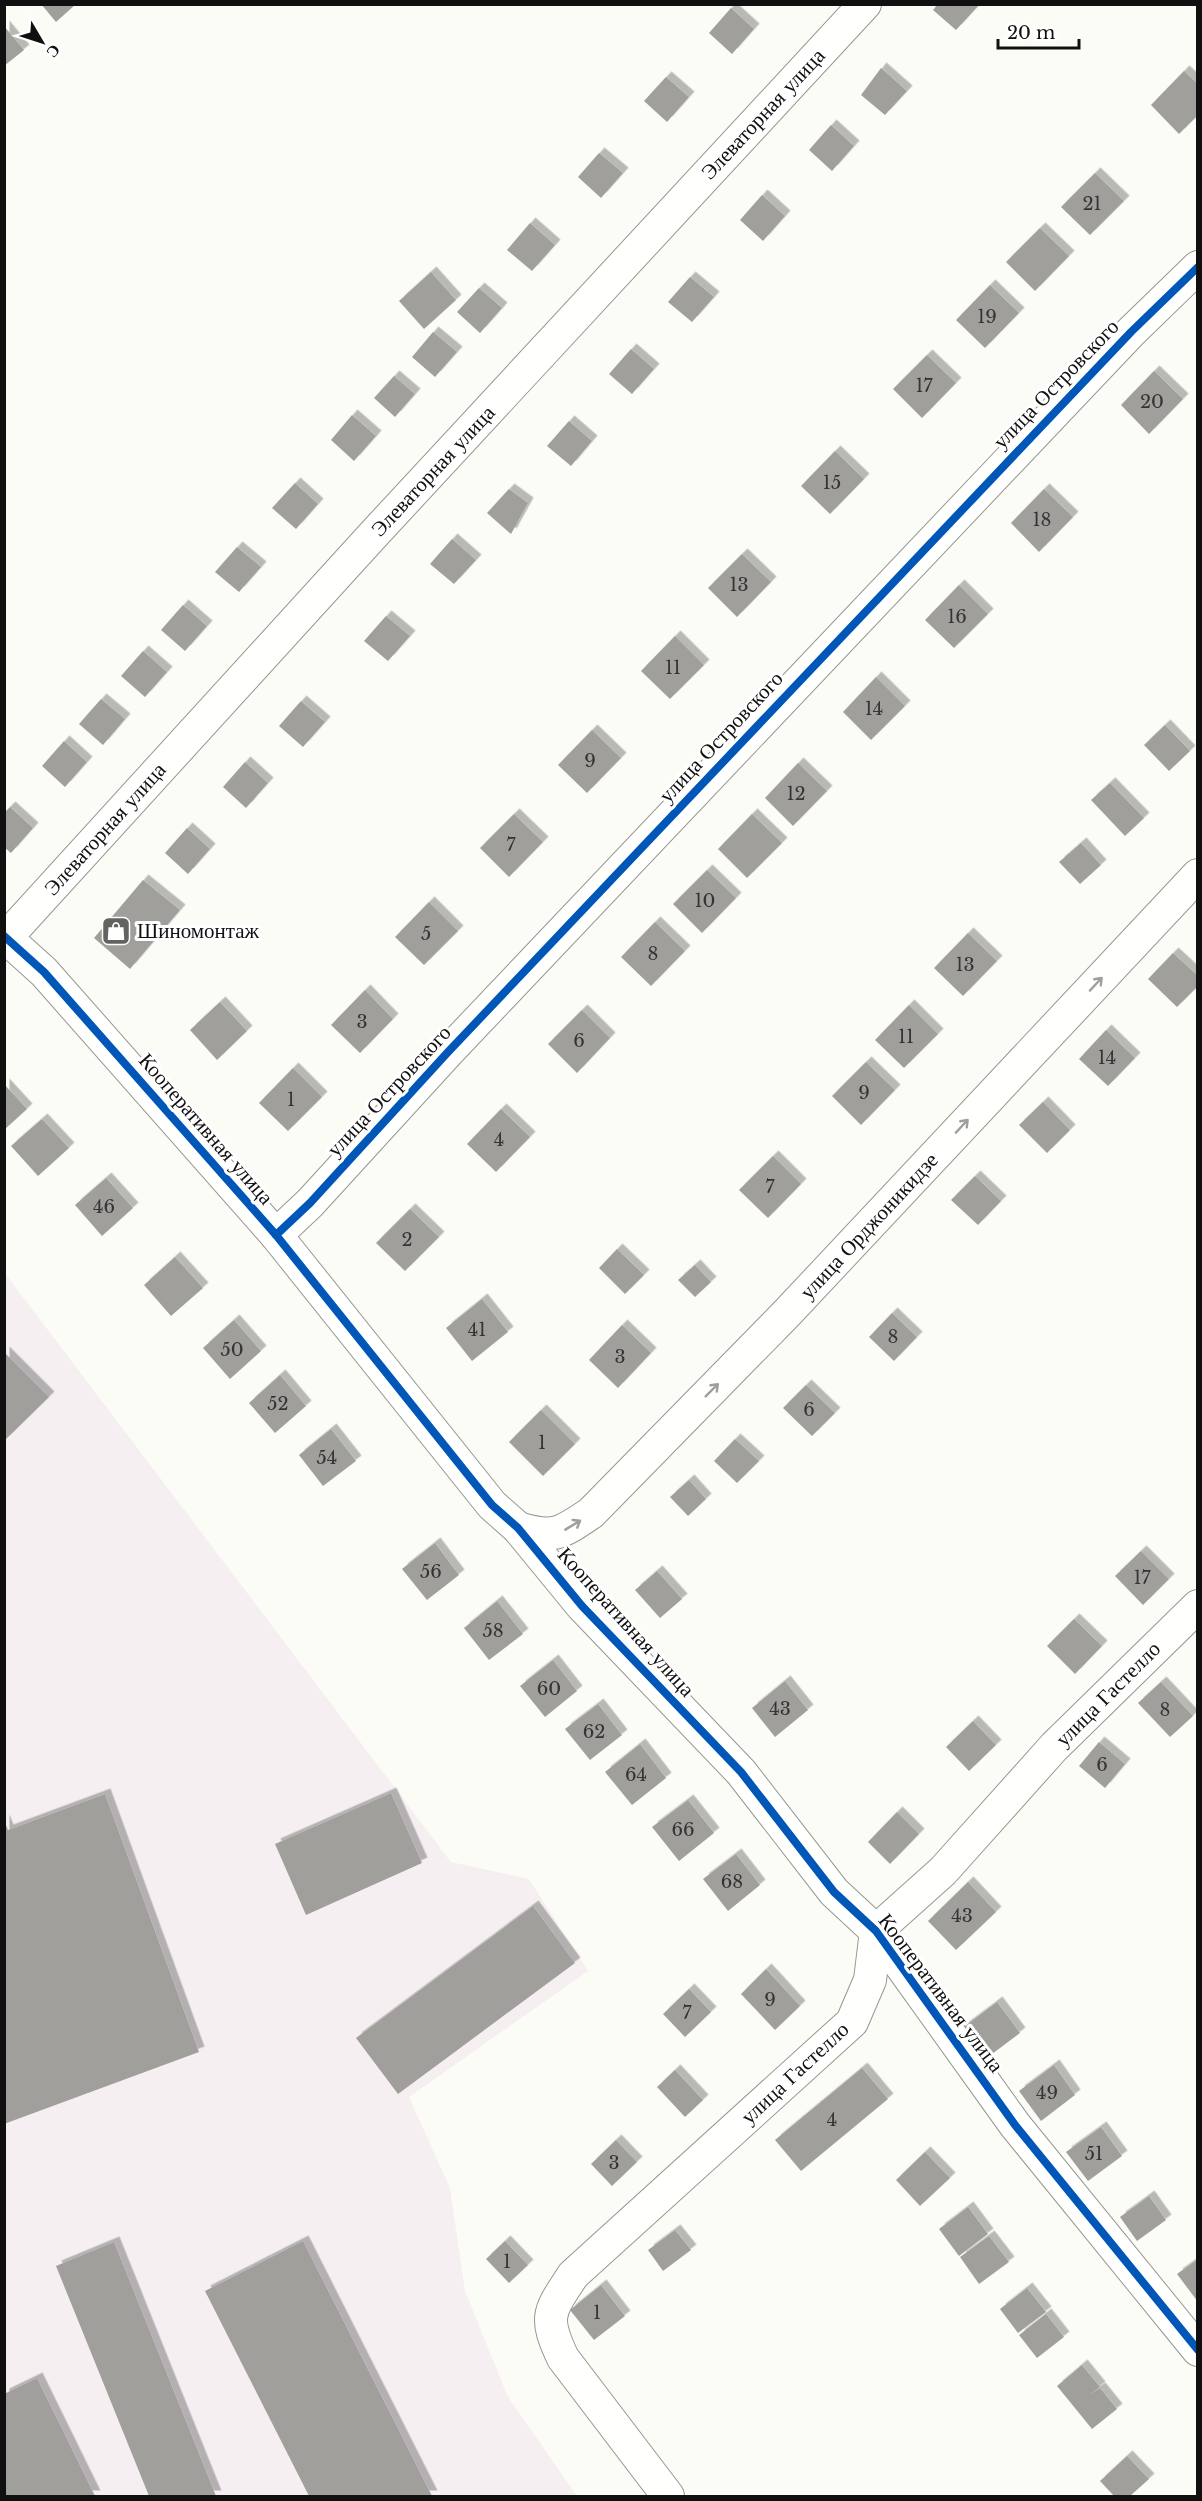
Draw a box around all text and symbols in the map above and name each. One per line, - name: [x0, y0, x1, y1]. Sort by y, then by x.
- north arrow: [12, 12, 72, 72]
- scale bar: [998, 12, 1079, 50]
- text: 20 m: [1007, 22, 1055, 44]
- text: С: [42, 41, 65, 62]
- street label: Элеваторная улица: [696, 43, 831, 185]
- house number: 21: [1082, 193, 1102, 215]
- house number: 19: [977, 306, 997, 328]
- street label: улица Островского: [988, 314, 1124, 454]
- house number: 17: [915, 375, 933, 397]
- house number: 20: [1140, 391, 1164, 413]
- street label: Элеваторная улица: [366, 400, 501, 542]
- house number: 15: [823, 472, 841, 494]
- house number: 18: [1033, 509, 1051, 531]
- house number: 13: [729, 574, 749, 596]
- house number: 16: [947, 606, 967, 628]
- house number: 11: [665, 657, 681, 679]
- street label: улица Островского: [653, 666, 789, 808]
- house number: 14: [865, 698, 883, 720]
- house number: 9: [584, 750, 596, 772]
- street label: Элеваторная улица: [39, 757, 172, 901]
- house number: 12: [786, 783, 806, 805]
- house number: 7: [506, 834, 516, 856]
- house number: 10: [695, 890, 715, 912]
- shop icon: Шиномонтаж: [100, 915, 132, 947]
- place label: Шиномонтаж: [137, 918, 260, 944]
- house number: 5: [421, 923, 431, 945]
- house number: 8: [648, 943, 658, 965]
- house number: 13: [955, 954, 975, 976]
- one-way arrow: [1089, 977, 1103, 992]
- house number: 3: [356, 1011, 368, 1033]
- street label: улица Островского: [321, 1020, 457, 1162]
- house number: 11: [898, 1026, 914, 1048]
- house number: 6: [573, 1030, 585, 1052]
- house number: 14: [1098, 1047, 1116, 1069]
- street label: Кооперативная улица: [133, 1048, 279, 1211]
- house number: 9: [858, 1082, 870, 1104]
- house number: 1: [287, 1089, 295, 1111]
- one-way arrow: [955, 1119, 970, 1134]
- house number: 4: [494, 1129, 504, 1151]
- street label: улица Орджоникидзе: [794, 1147, 944, 1305]
- house number: 7: [765, 1176, 775, 1198]
- house number: 46: [93, 1196, 115, 1218]
- house number: 2: [401, 1229, 413, 1251]
- house number: 41: [468, 1319, 486, 1341]
- house number: 8: [888, 1326, 898, 1348]
- house number: 50: [220, 1339, 244, 1361]
- house number: 3: [614, 1346, 626, 1368]
- one-way arrow: [705, 1382, 720, 1397]
- house number: 52: [267, 1393, 289, 1415]
- house number: 6: [803, 1399, 815, 1421]
- house number: 1: [538, 1432, 546, 1454]
- house number: 54: [317, 1447, 337, 1469]
- one-way arrow: [564, 1518, 581, 1530]
- street label: Кооперативная улица: [552, 1542, 700, 1703]
- house number: 56: [420, 1561, 442, 1583]
- house number: 17: [1133, 1567, 1151, 1589]
- house number: 58: [482, 1620, 504, 1642]
- street label: улица Гастелло: [1050, 1636, 1166, 1752]
- house number: 60: [537, 1678, 561, 1700]
- house number: 43: [769, 1698, 791, 1720]
- house number: 8: [1160, 1699, 1170, 1721]
- house number: 62: [583, 1721, 605, 1743]
- house number: 6: [1096, 1754, 1108, 1776]
- house number: 64: [625, 1764, 647, 1786]
- house number: 66: [671, 1819, 695, 1841]
- house number: 68: [721, 1871, 743, 1893]
- house number: 43: [951, 1905, 973, 1927]
- street label: Кооперативная улица: [873, 1908, 1010, 2078]
- house number: 9: [764, 1989, 776, 2011]
- house number: 7: [682, 2002, 692, 2024]
- street label: улица Гастелло: [736, 2016, 854, 2130]
- house number: 49: [1036, 2082, 1058, 2104]
- house number: 4: [827, 2109, 837, 2131]
- house number: 51: [1085, 2143, 1103, 2165]
- house number: 3: [608, 2152, 620, 2174]
- house number: 1: [503, 2251, 511, 2273]
- house number: 1: [593, 2302, 601, 2324]

